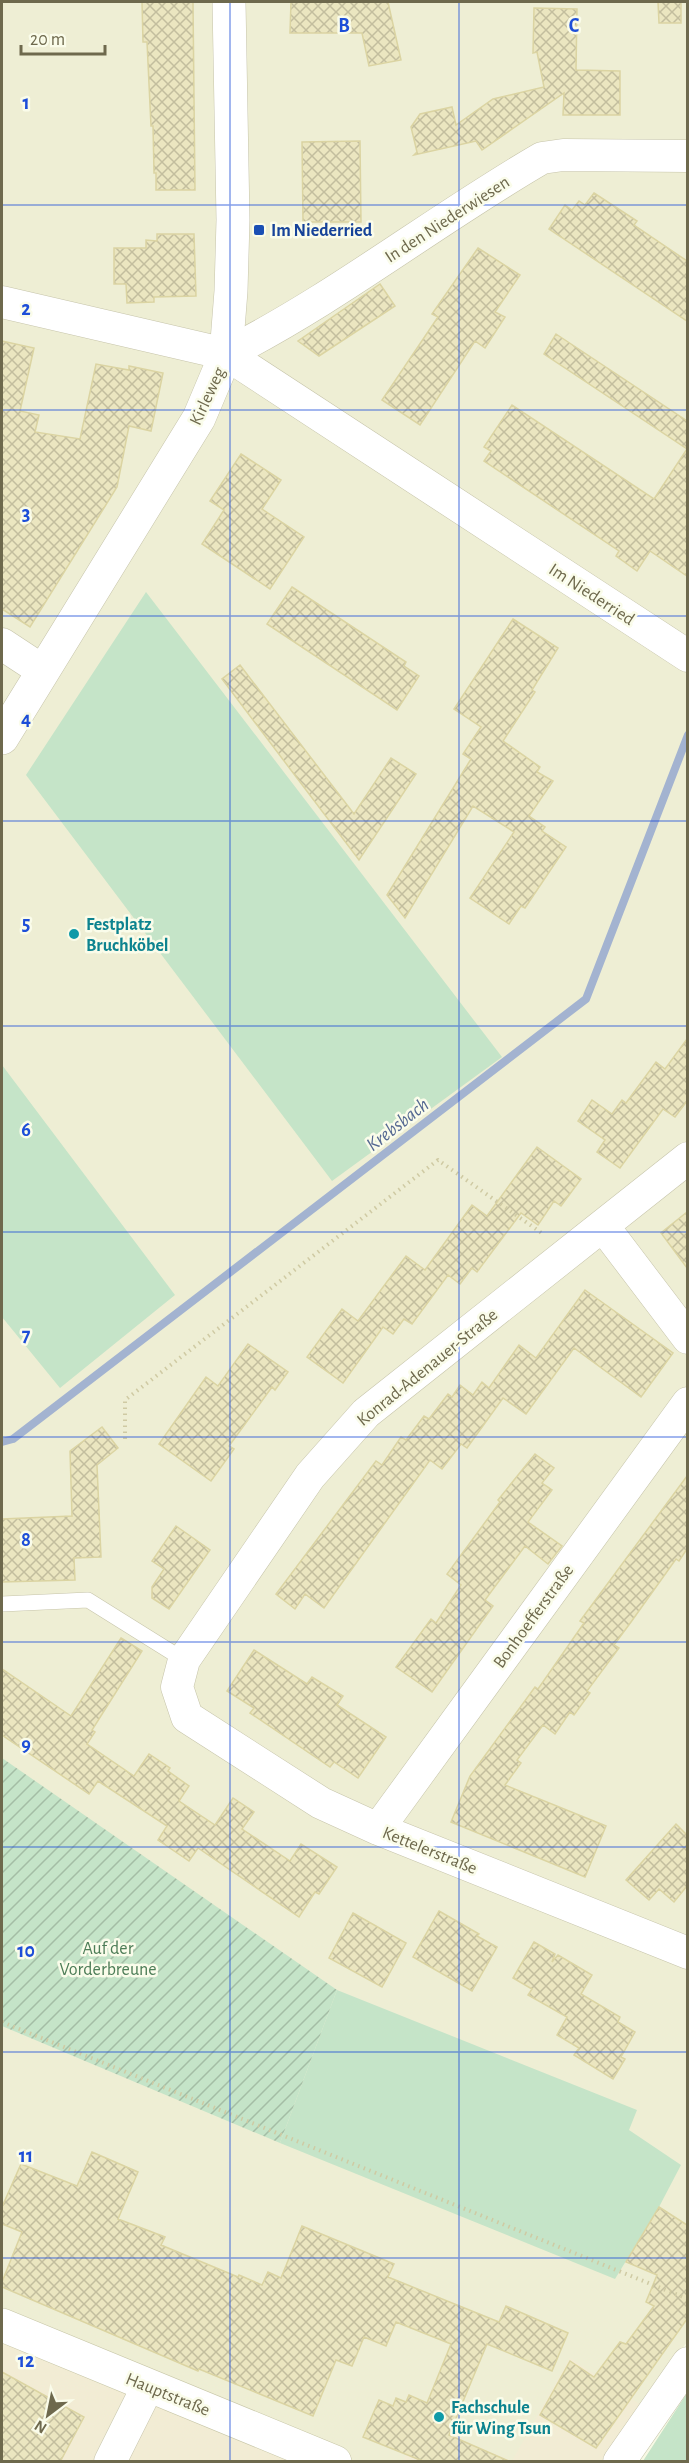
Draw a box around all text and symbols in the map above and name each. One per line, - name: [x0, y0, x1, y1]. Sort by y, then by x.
- text: B: [338, 16, 350, 36]
- text: C: [569, 16, 580, 36]
- scale bar: [21, 18, 105, 56]
- text: 20 m: [30, 31, 65, 49]
- text: 1: [22, 93, 30, 113]
- street label: In den Niederwiesen: [382, 173, 513, 267]
- place label: Im Niederried: [271, 222, 373, 240]
- marker: Im Niederried: [252, 223, 266, 237]
- text: 2: [21, 299, 31, 319]
- street label: Kirleweg: [187, 365, 229, 428]
- text: 3: [22, 504, 30, 524]
- street label: Im Niederried: [545, 561, 638, 629]
- text: 4: [21, 709, 31, 729]
- text: 5: [22, 914, 30, 934]
- place label: Festplatz Bruchköbel: [86, 916, 169, 955]
- marker: Festplatz Bruchköbel: [67, 927, 81, 941]
- water label: Krebsbach: [363, 1094, 433, 1155]
- text: 6: [21, 1120, 31, 1140]
- street label: Konrad-Adenauer-Straße: [354, 1306, 501, 1430]
- text: 7: [22, 1325, 31, 1345]
- text: 8: [21, 1530, 31, 1550]
- street label: Bonhoefferstraße: [490, 1561, 577, 1672]
- text: 9: [21, 1735, 31, 1755]
- street label: Kettelerstraße: [380, 1824, 480, 1878]
- park label: Auf der Vorderbreune: [59, 1940, 157, 1979]
- text: 10: [17, 1941, 35, 1961]
- text: 11: [19, 2146, 33, 2166]
- text: 12: [18, 2351, 34, 2371]
- street label: Hauptstraße: [123, 2370, 212, 2420]
- north arrow: [18, 2385, 78, 2445]
- place label: Fachschule für Wing Tsun: [451, 2399, 551, 2438]
- marker: Fachschule für Wing Tsun: [432, 2410, 446, 2424]
- text: N: [32, 2417, 50, 2437]

